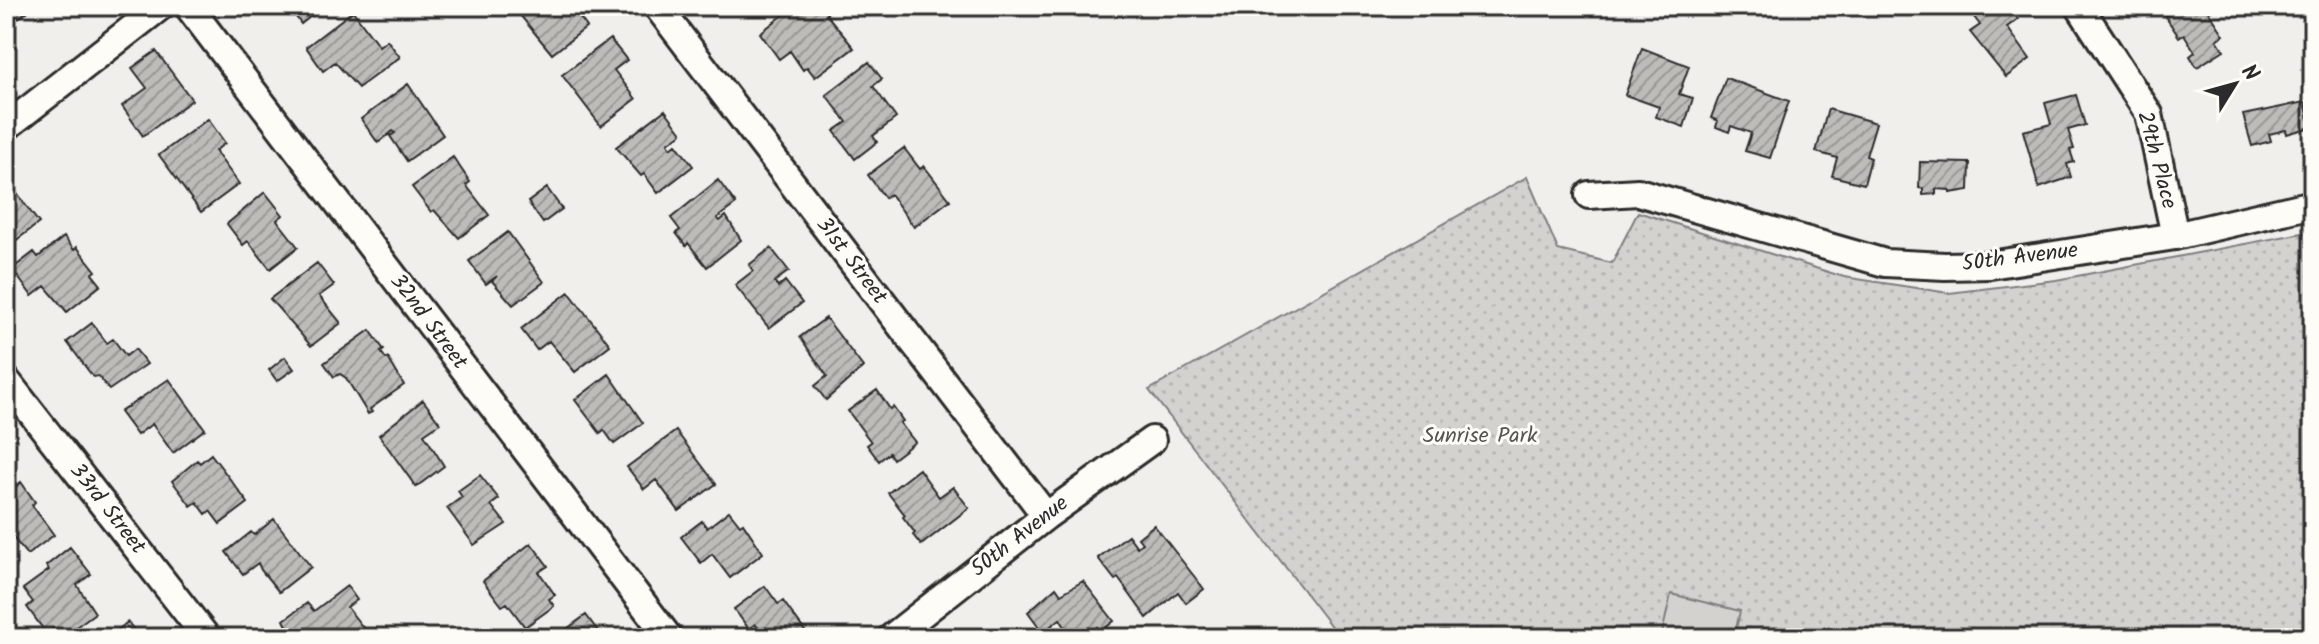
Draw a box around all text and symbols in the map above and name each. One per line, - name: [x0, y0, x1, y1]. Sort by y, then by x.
- north arrow: [2195, 44, 2275, 124]
- text: N: [2231, 57, 2267, 90]
- street label: 29th Place: [2126, 107, 2186, 213]
- street label: 31st Street: [806, 210, 896, 313]
- street label: 50th Avenue: [1960, 234, 2080, 282]
- street label: 32nd Street: [380, 266, 476, 378]
- park label: Sunrise Park: [1423, 419, 1538, 454]
- street label: 33rd Street: [60, 456, 154, 563]
- street label: 50th Avenue: [963, 487, 1077, 587]

